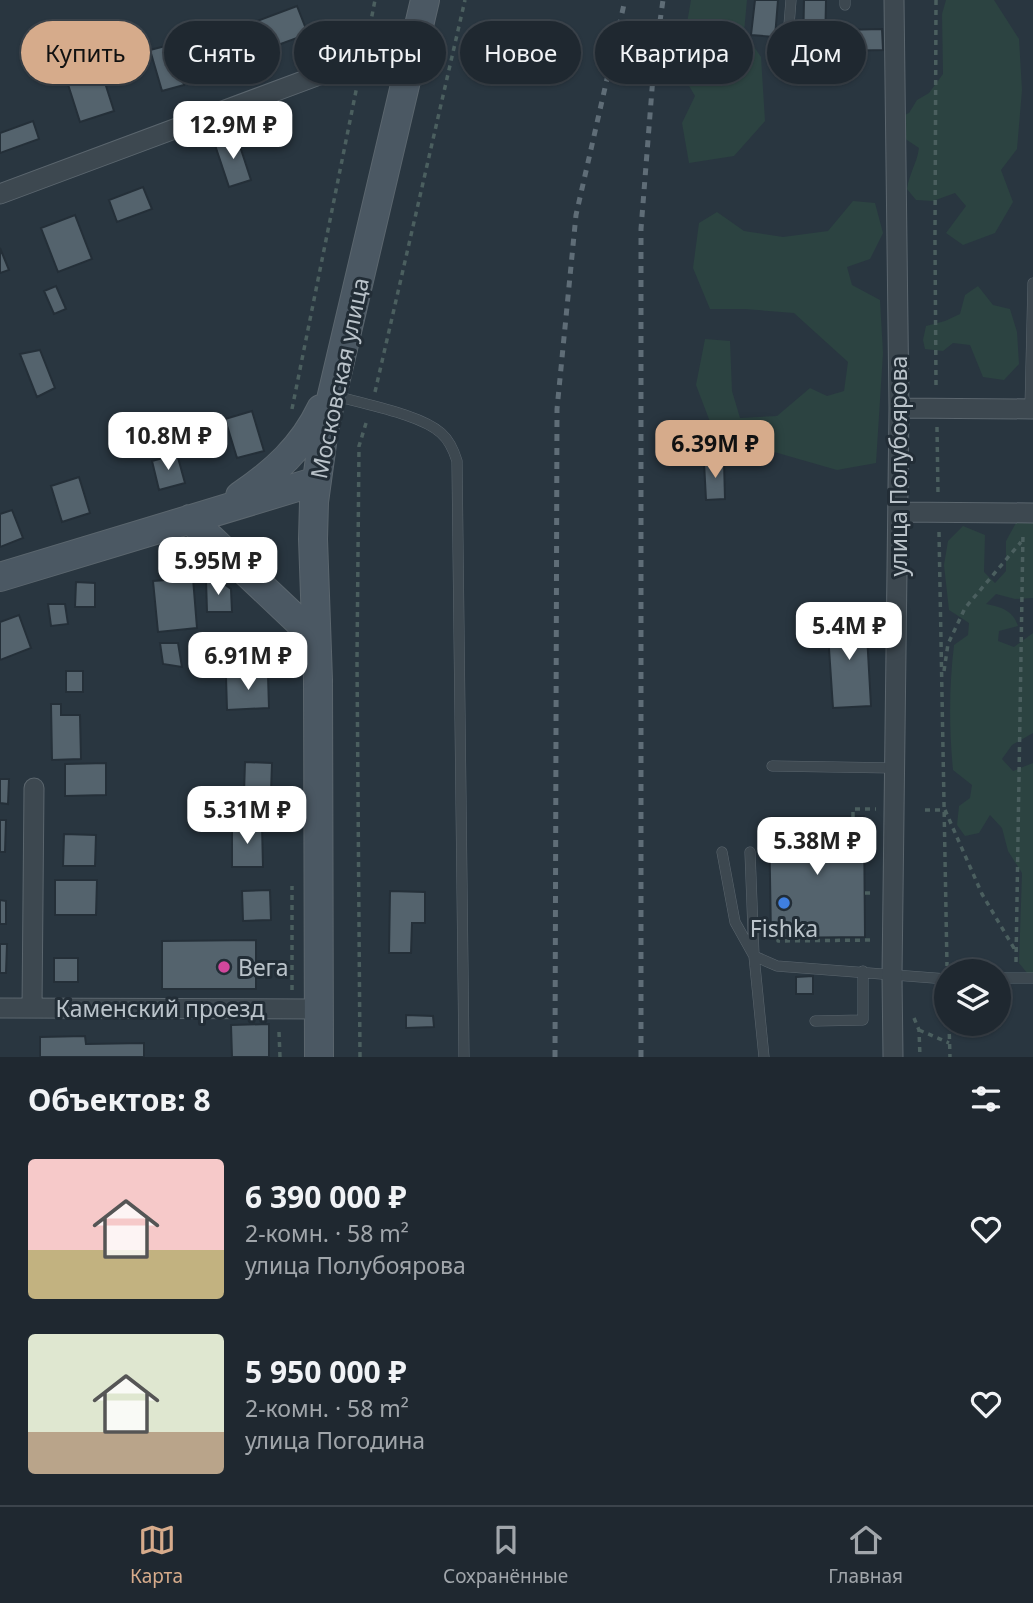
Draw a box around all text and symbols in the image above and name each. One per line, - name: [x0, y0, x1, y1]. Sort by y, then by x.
- chip: Купить: [21, 21, 150, 84]
- chip: Снять: [164, 21, 280, 84]
- chip: Фильтры: [294, 21, 446, 84]
- chip: Новое: [460, 21, 581, 84]
- chip: Квартира: [595, 21, 753, 84]
- chip: Дом: [767, 21, 866, 84]
- pin: 12.9M ₽: [168, 102, 298, 161]
- text: 12.9M ₽: [189, 108, 277, 140]
- street label: Московская улица: [302, 275, 376, 481]
- street label: улица Полубоярова: [882, 356, 914, 576]
- pin: 10.8M ₽: [103, 412, 233, 472]
- text: 10.8M ₽: [124, 419, 212, 451]
- pin: 6.39M ₽: [650, 420, 780, 480]
- text: 6.39M ₽: [671, 427, 759, 459]
- pin: 5.95M ₽: [153, 538, 283, 597]
- text: 5.95M ₽: [174, 544, 262, 576]
- pin: 5.4M ₽: [792, 602, 906, 662]
- text: 5.4M ₽: [812, 609, 886, 641]
- pin: 6.91M ₽: [183, 632, 313, 692]
- text: 6.91M ₽: [204, 639, 292, 671]
- pin: 5.31M ₽: [182, 786, 312, 846]
- text: 5.31M ₽: [203, 793, 291, 825]
- pin: 5.38M ₽: [752, 818, 882, 877]
- text: 5.38M ₽: [773, 824, 861, 856]
- marker: Fishka: [776, 895, 792, 911]
- place label: Fishka: [750, 912, 818, 944]
- place label: Вега: [238, 951, 289, 983]
- marker: Вега: [216, 959, 232, 975]
- map controls: [934, 959, 1011, 1036]
- button: layers: [934, 959, 1011, 1036]
- street label: Каменский проезд: [56, 992, 265, 1024]
- text: Объектов: 8: [28, 1079, 211, 1120]
- icon: filters: [967, 1080, 1005, 1118]
- text: 6 390 000 ₽: [245, 1176, 407, 1217]
- icon: home: [84, 1187, 168, 1271]
- icon: heart: [967, 1210, 1005, 1248]
- text: 2-комн. · 58 m²: [245, 1217, 409, 1249]
- text: улица Полубоярова: [245, 1249, 466, 1281]
- text: 5 950 000 ₽: [245, 1351, 407, 1392]
- icon: home: [84, 1362, 168, 1446]
- icon: heart: [967, 1385, 1005, 1423]
- text: 2-комн. · 58 m²: [245, 1392, 409, 1424]
- text: улица Погодина: [245, 1424, 425, 1456]
- tab: Карта: [130, 1521, 183, 1589]
- tab: Сохранённые: [443, 1521, 568, 1589]
- tab: Главная: [828, 1521, 903, 1589]

